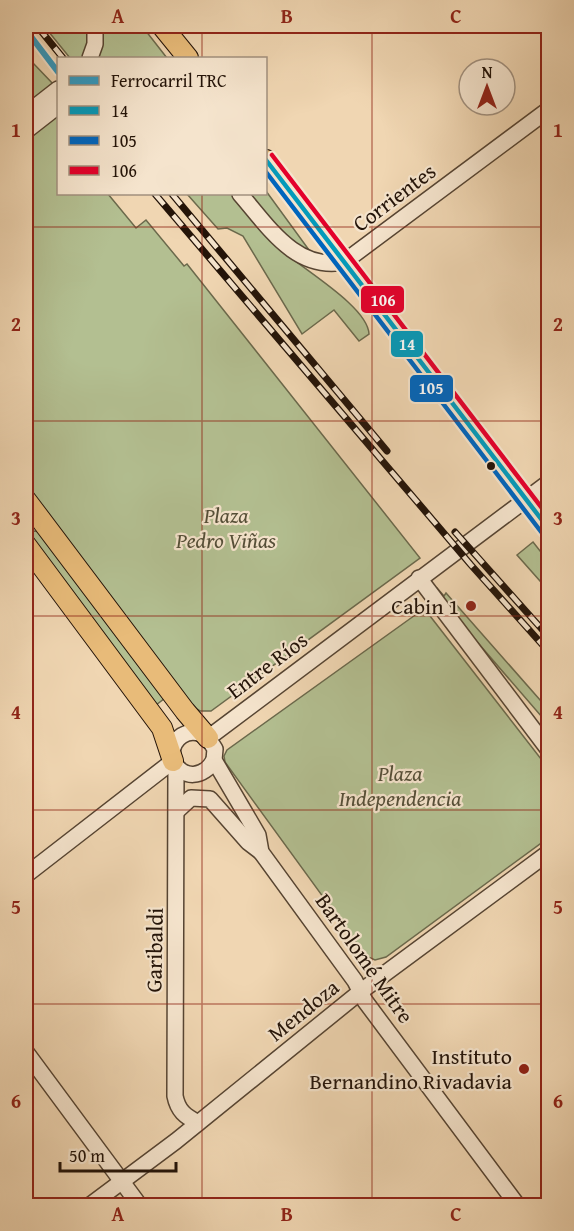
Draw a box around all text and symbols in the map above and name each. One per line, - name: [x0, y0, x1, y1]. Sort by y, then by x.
- text: A: [112, 1, 125, 30]
- text: B: [281, 1, 293, 30]
- text: C: [450, 1, 462, 30]
- legend: [57, 57, 267, 195]
- north arrow: [457, 57, 517, 117]
- text: N: [482, 60, 493, 84]
- text: Ferrocarril TRC: [111, 67, 227, 94]
- text: 14: [111, 97, 128, 124]
- text: 1: [11, 115, 21, 144]
- text: 1: [553, 115, 563, 144]
- text: 105: [111, 127, 137, 154]
- street label: Corrientes: [346, 155, 442, 239]
- text: 106: [111, 157, 137, 184]
- line badge: 106: [360, 285, 405, 314]
- text: 106: [371, 288, 395, 312]
- text: 2: [11, 309, 21, 338]
- text: 2: [553, 309, 563, 338]
- line badge: 14: [390, 330, 424, 358]
- text: 14: [399, 332, 415, 356]
- line badge: 105: [409, 374, 454, 403]
- text: 105: [419, 376, 443, 400]
- unlabelled marker: [485, 460, 497, 472]
- park label: Plaza Pedro Viñas: [175, 499, 276, 556]
- text: 3: [11, 503, 21, 532]
- text: 3: [553, 503, 563, 532]
- place label: Cabin 1: [391, 590, 459, 622]
- marker: Cabin 1: [464, 599, 478, 613]
- street label: Entre Ríos: [220, 624, 314, 706]
- text: 4: [11, 697, 21, 726]
- text: 4: [553, 697, 563, 726]
- park label: Plaza Independencia: [339, 757, 461, 814]
- street label: Bartolomé Mitre: [308, 886, 422, 1030]
- text: 5: [11, 892, 21, 921]
- text: 5: [553, 892, 563, 921]
- street label: Garibaldi: [137, 907, 171, 993]
- street label: Mendoza: [260, 971, 346, 1049]
- place label: Instituto Bernandino Rivadavia: [310, 1040, 513, 1097]
- marker: Instituto Bernandino Rivadavia: [517, 1062, 531, 1076]
- text: 6: [11, 1086, 21, 1115]
- text: 6: [553, 1086, 563, 1115]
- scale bar: [60, 1135, 176, 1173]
- text: 50 m: [69, 1142, 105, 1169]
- text: A: [112, 1199, 125, 1228]
- text: B: [281, 1199, 293, 1228]
- text: C: [450, 1199, 462, 1228]

